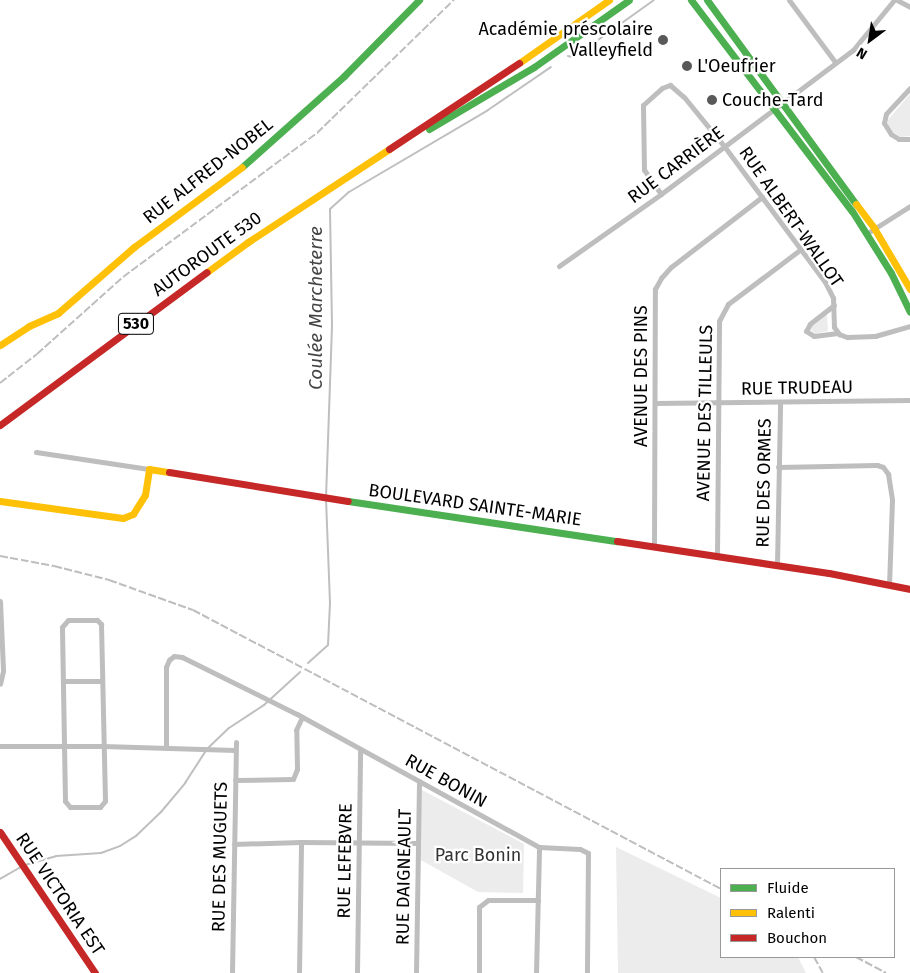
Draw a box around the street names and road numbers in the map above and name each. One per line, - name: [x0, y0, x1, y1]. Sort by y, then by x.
- street label: RUE ALFRED-NOBEL: [139, 114, 277, 228]
- street label: RUE CARRIÈRE: [624, 122, 728, 208]
- street label: RUE ALBERT-WALLOT: [734, 143, 848, 291]
- street label: AUTOROUTE 530: [148, 207, 266, 301]
- street label: AVENUE DES PINS: [630, 305, 652, 447]
- road number: 530: [117, 310, 155, 338]
- street label: AVENUE DES TILLEULS: [693, 325, 717, 501]
- street label: RUE TRUDEAU: [741, 376, 853, 400]
- street label: RUE DES ORMES: [752, 418, 776, 548]
- street label: BOULEVARD SAINTE-MARIE: [367, 479, 583, 531]
- street label: RUE BONIN: [401, 750, 491, 812]
- street label: RUE DES MUGUETS: [208, 782, 232, 932]
- street label: RUE LEFEBVRE: [333, 803, 357, 919]
- street label: RUE DAIGNEAULT: [392, 809, 416, 945]
- street label: RUE VICTORIA EST: [11, 829, 109, 959]

